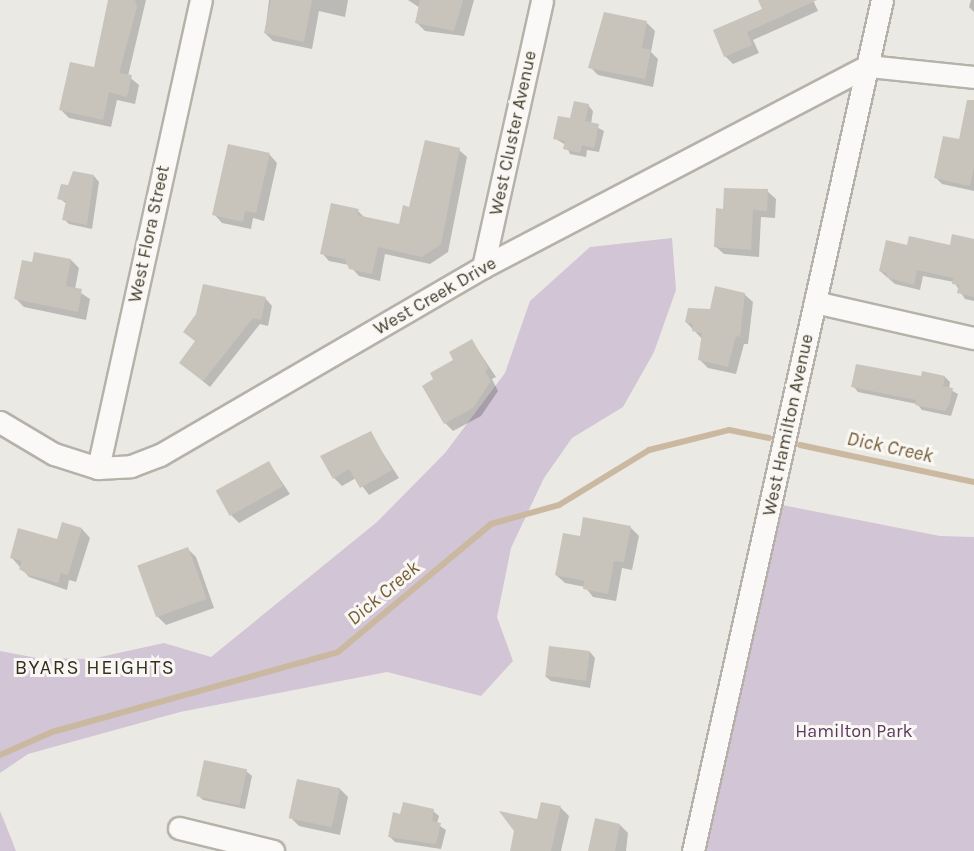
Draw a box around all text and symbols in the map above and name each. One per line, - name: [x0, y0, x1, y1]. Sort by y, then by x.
- street label: West Cluster Avenue: [485, 49, 541, 217]
- street label: West Flora Street: [124, 163, 174, 305]
- street label: West Creek Drive: [370, 252, 500, 340]
- street label: West Hamilton Avenue: [758, 332, 818, 518]
- water label: Dick Creek: [845, 426, 935, 468]
- water label: Dick Creek: [342, 556, 424, 630]
- district label: BYARS HEIGHTS: [15, 655, 175, 679]
- park label: Hamilton Park: [795, 720, 913, 742]

